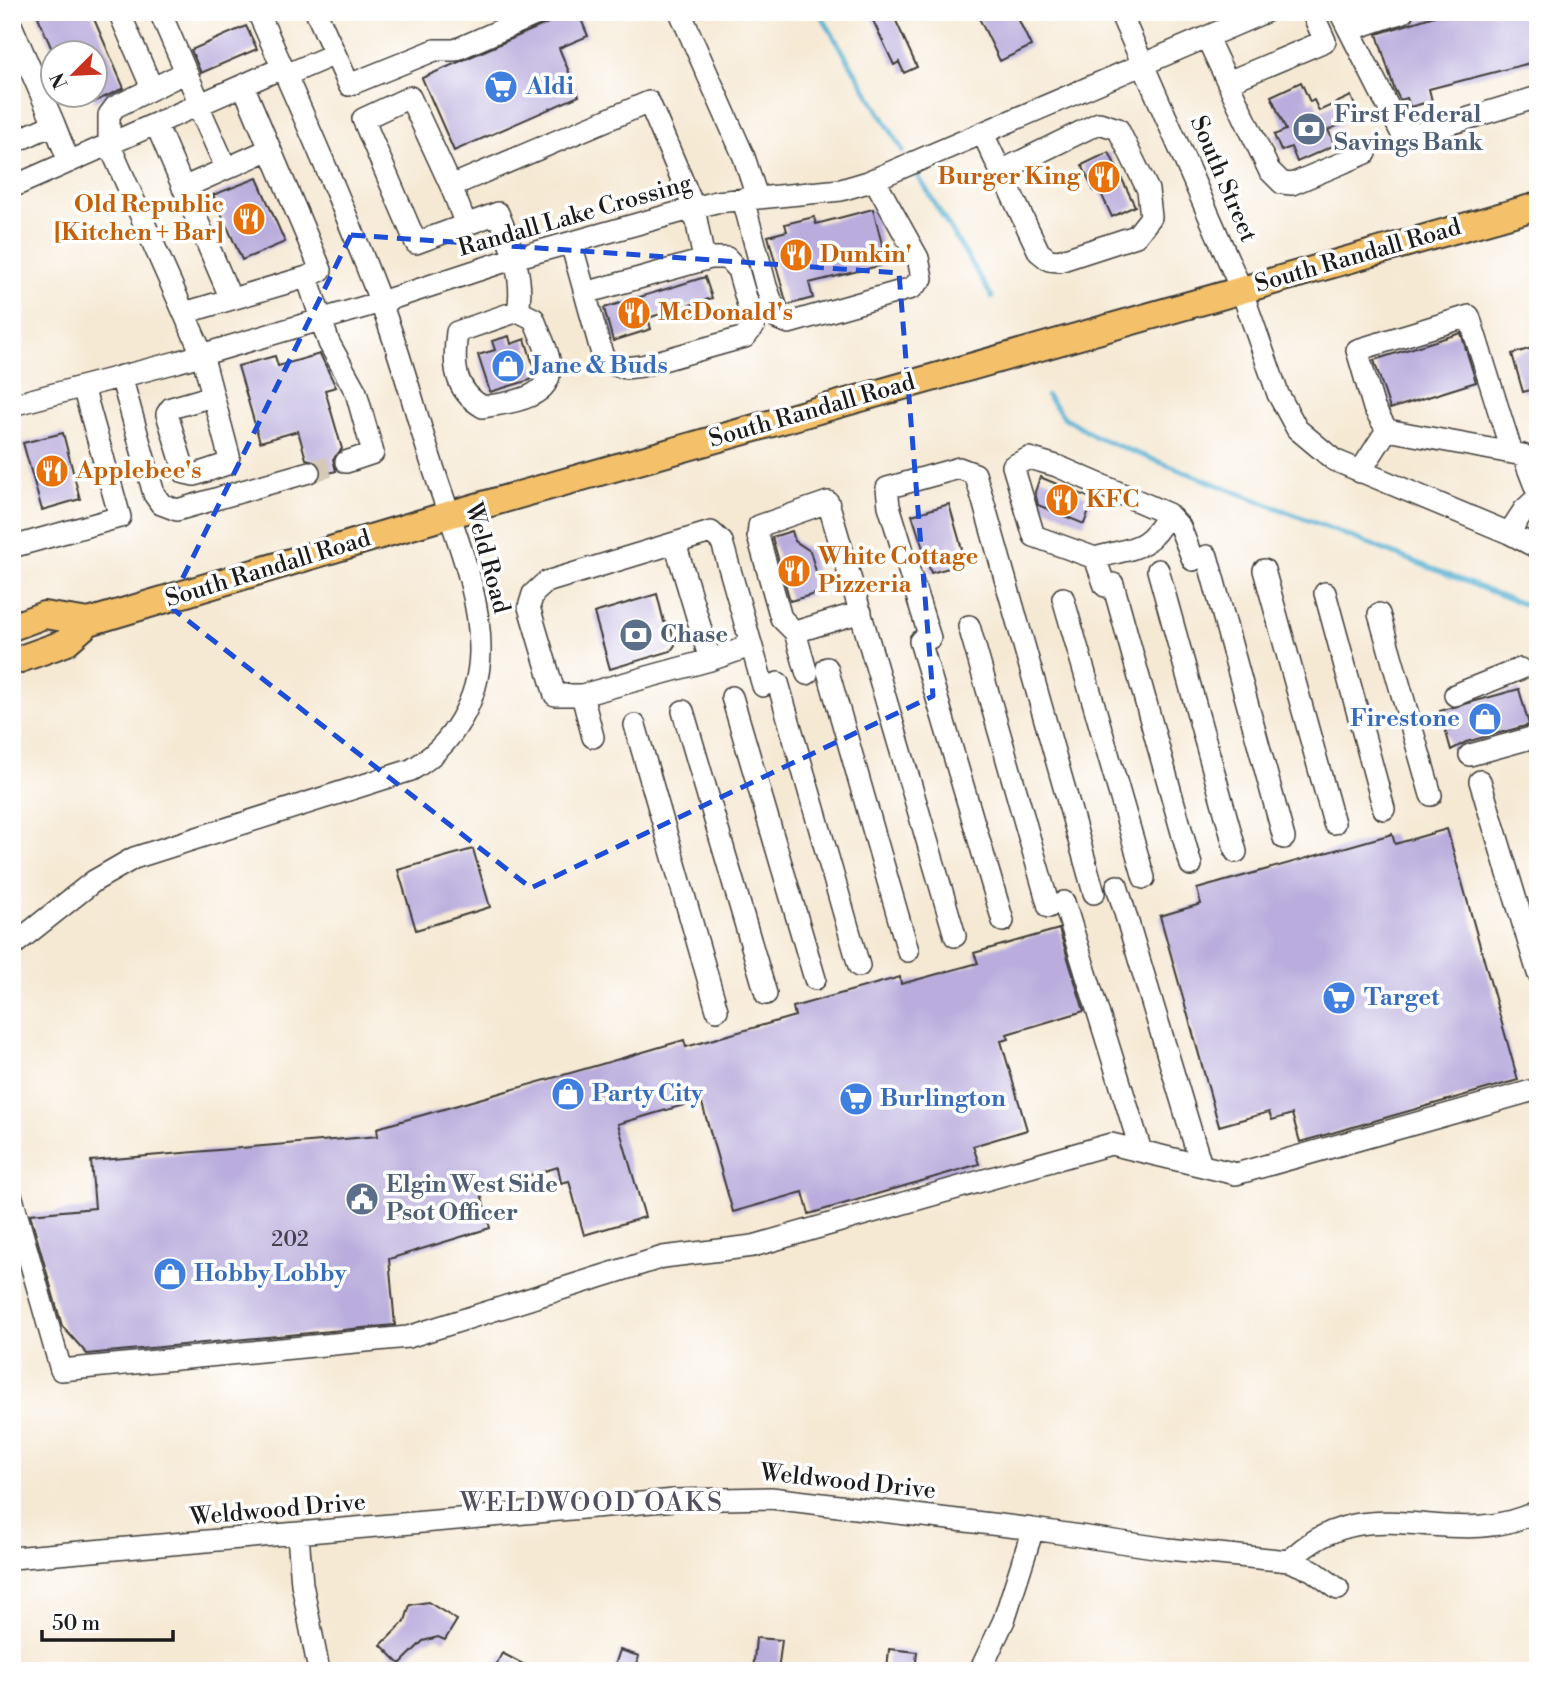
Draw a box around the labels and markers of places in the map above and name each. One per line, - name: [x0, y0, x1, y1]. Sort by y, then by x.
- supermarket icon: Aldi: [482, 68, 520, 106]
- place label: Aldi: [525, 72, 574, 102]
- place label: First Federal Savings Bank: [1334, 100, 1484, 158]
- bank icon: First Federal Savings Bank: [1290, 110, 1328, 148]
- restaurant icon: Burger King: [1085, 158, 1123, 196]
- place label: Burger King: [937, 162, 1081, 192]
- place label: Old Republic [Kitchen + Bar]: [54, 190, 224, 248]
- restaurant icon: Old Republic [Kitchen + Bar]: [230, 200, 268, 238]
- restaurant icon: Dunkin': [777, 236, 815, 274]
- place label: Dunkin': [820, 240, 912, 270]
- restaurant icon: McDonald's: [615, 294, 653, 332]
- place label: McDonald's: [658, 298, 793, 328]
- shop icon: Jane & Buds: [489, 347, 527, 385]
- place label: Jane & Buds: [529, 351, 668, 381]
- restaurant icon: Applebee's: [33, 452, 71, 490]
- place label: Applebee's: [75, 456, 201, 486]
- restaurant icon: KFC: [1043, 481, 1081, 519]
- place label: KFC: [1086, 485, 1139, 515]
- place label: White Cottage Pizzeria: [817, 542, 978, 600]
- restaurant icon: White Cottage Pizzeria: [775, 552, 813, 590]
- bank icon: Chase: [617, 616, 655, 654]
- place label: Chase: [660, 620, 728, 650]
- shop icon: Firestone: [1466, 700, 1504, 738]
- place label: Firestone: [1350, 704, 1460, 734]
- supermarket icon: Target: [1320, 979, 1358, 1017]
- place label: Target: [1364, 983, 1440, 1013]
- shop icon: Party City: [549, 1075, 587, 1113]
- place label: Party City: [592, 1079, 704, 1109]
- supermarket icon: Burlington: [837, 1080, 875, 1118]
- place label: Burlington: [880, 1084, 1006, 1114]
- place label: Elgin West Side Psot Officer: [386, 1170, 558, 1228]
- public building icon: Elgin West Side Psot Officer: [343, 1180, 381, 1218]
- shop icon: Hobby Lobby: [151, 1255, 189, 1293]
- place label: Hobby Lobby: [194, 1259, 347, 1289]

